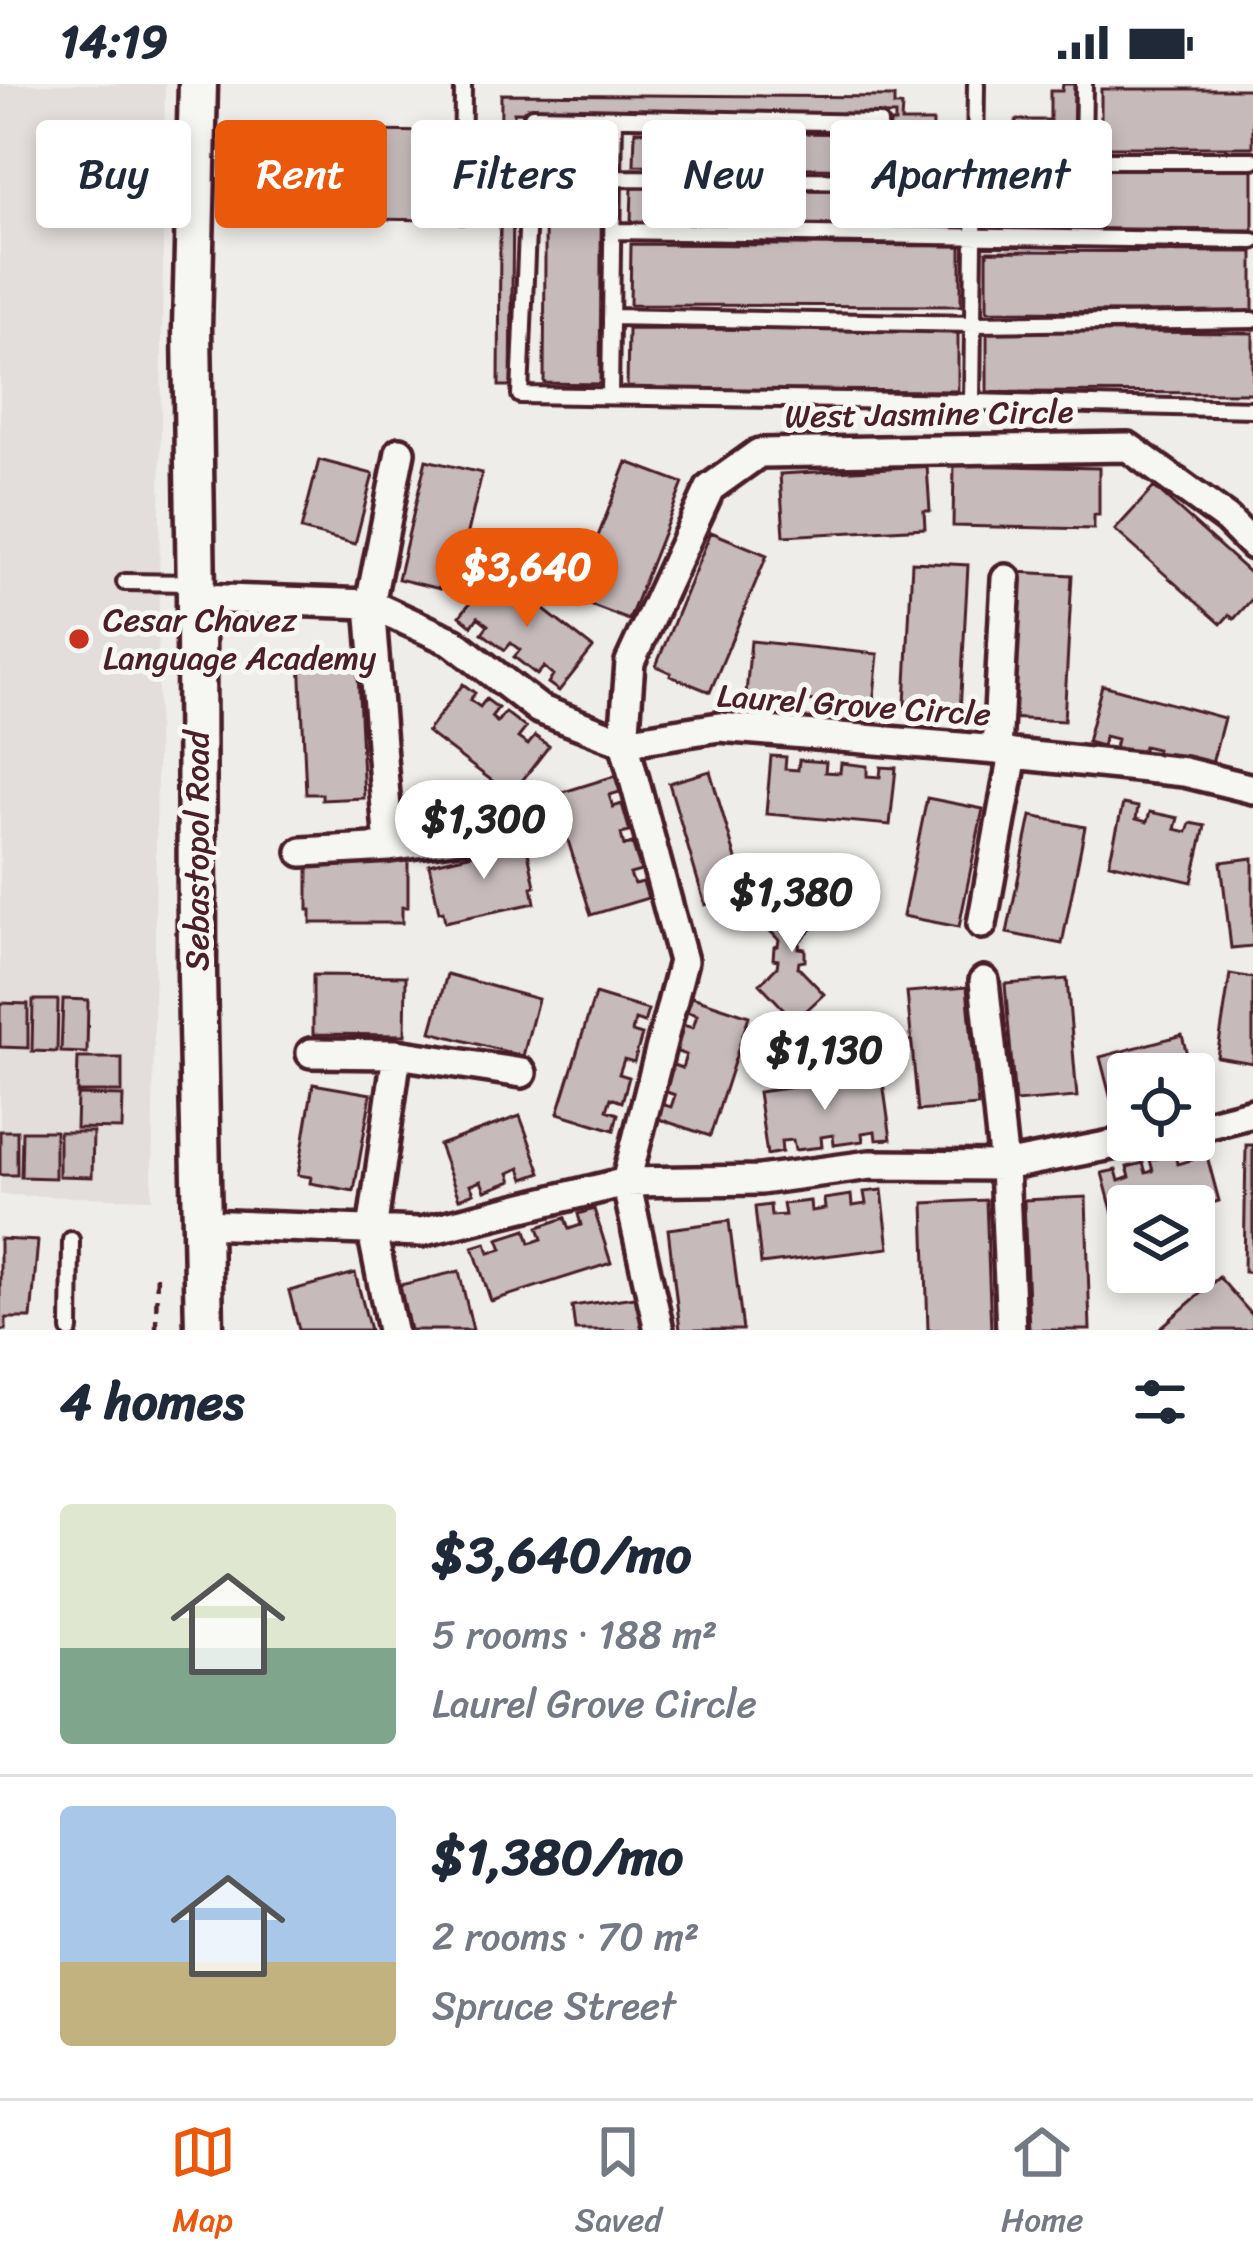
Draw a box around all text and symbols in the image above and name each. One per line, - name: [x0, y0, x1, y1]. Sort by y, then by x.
- text: 14:19: [60, 2, 168, 82]
- chip: Buy: [36, 120, 191, 228]
- chip: Rent: [215, 120, 387, 228]
- chip: Filters: [411, 120, 618, 228]
- chip: New: [642, 120, 806, 228]
- chip: Apartment: [830, 120, 1112, 228]
- street label: West Jasmine Circle: [784, 382, 1074, 446]
- pin: $3,640: [429, 528, 625, 630]
- text: $3,640: [462, 532, 592, 601]
- place label: Cesar Chavez Language Academy: [103, 591, 377, 687]
- marker: Cesar Chavez Language Academy: [66, 626, 92, 652]
- street label: Laurel Grove Circle: [715, 666, 993, 744]
- street label: Sebastopol Road: [168, 728, 226, 971]
- pin: $1,300: [386, 780, 582, 882]
- text: $1,300: [422, 784, 546, 853]
- pin: $1,380: [694, 853, 890, 955]
- text: $1,380: [730, 857, 854, 926]
- pin: $1,130: [727, 1011, 923, 1113]
- text: $1,130: [767, 1015, 883, 1084]
- map controls: [1107, 1053, 1215, 1293]
- button: locate: [1107, 1053, 1215, 1161]
- button: layers: [1107, 1185, 1215, 1293]
- text: 4 homes: [60, 1357, 244, 1447]
- icon: filters: [1127, 1369, 1193, 1435]
- text: $3,640/mo: [432, 1510, 692, 1600]
- icon: home: [156, 1552, 300, 1696]
- text: 5 rooms · 188 m²: [432, 1600, 717, 1669]
- text: Laurel Grove Circle: [432, 1669, 757, 1738]
- text: $1,380/mo: [432, 1812, 683, 1902]
- icon: home: [156, 1854, 300, 1998]
- text: 2 rooms · 70 m²: [432, 1902, 699, 1971]
- text: Spruce Street: [432, 1971, 676, 2040]
- tab: Map: [170, 2119, 236, 2249]
- tab: Saved: [575, 2119, 662, 2249]
- tab: Home: [1001, 2119, 1083, 2249]

